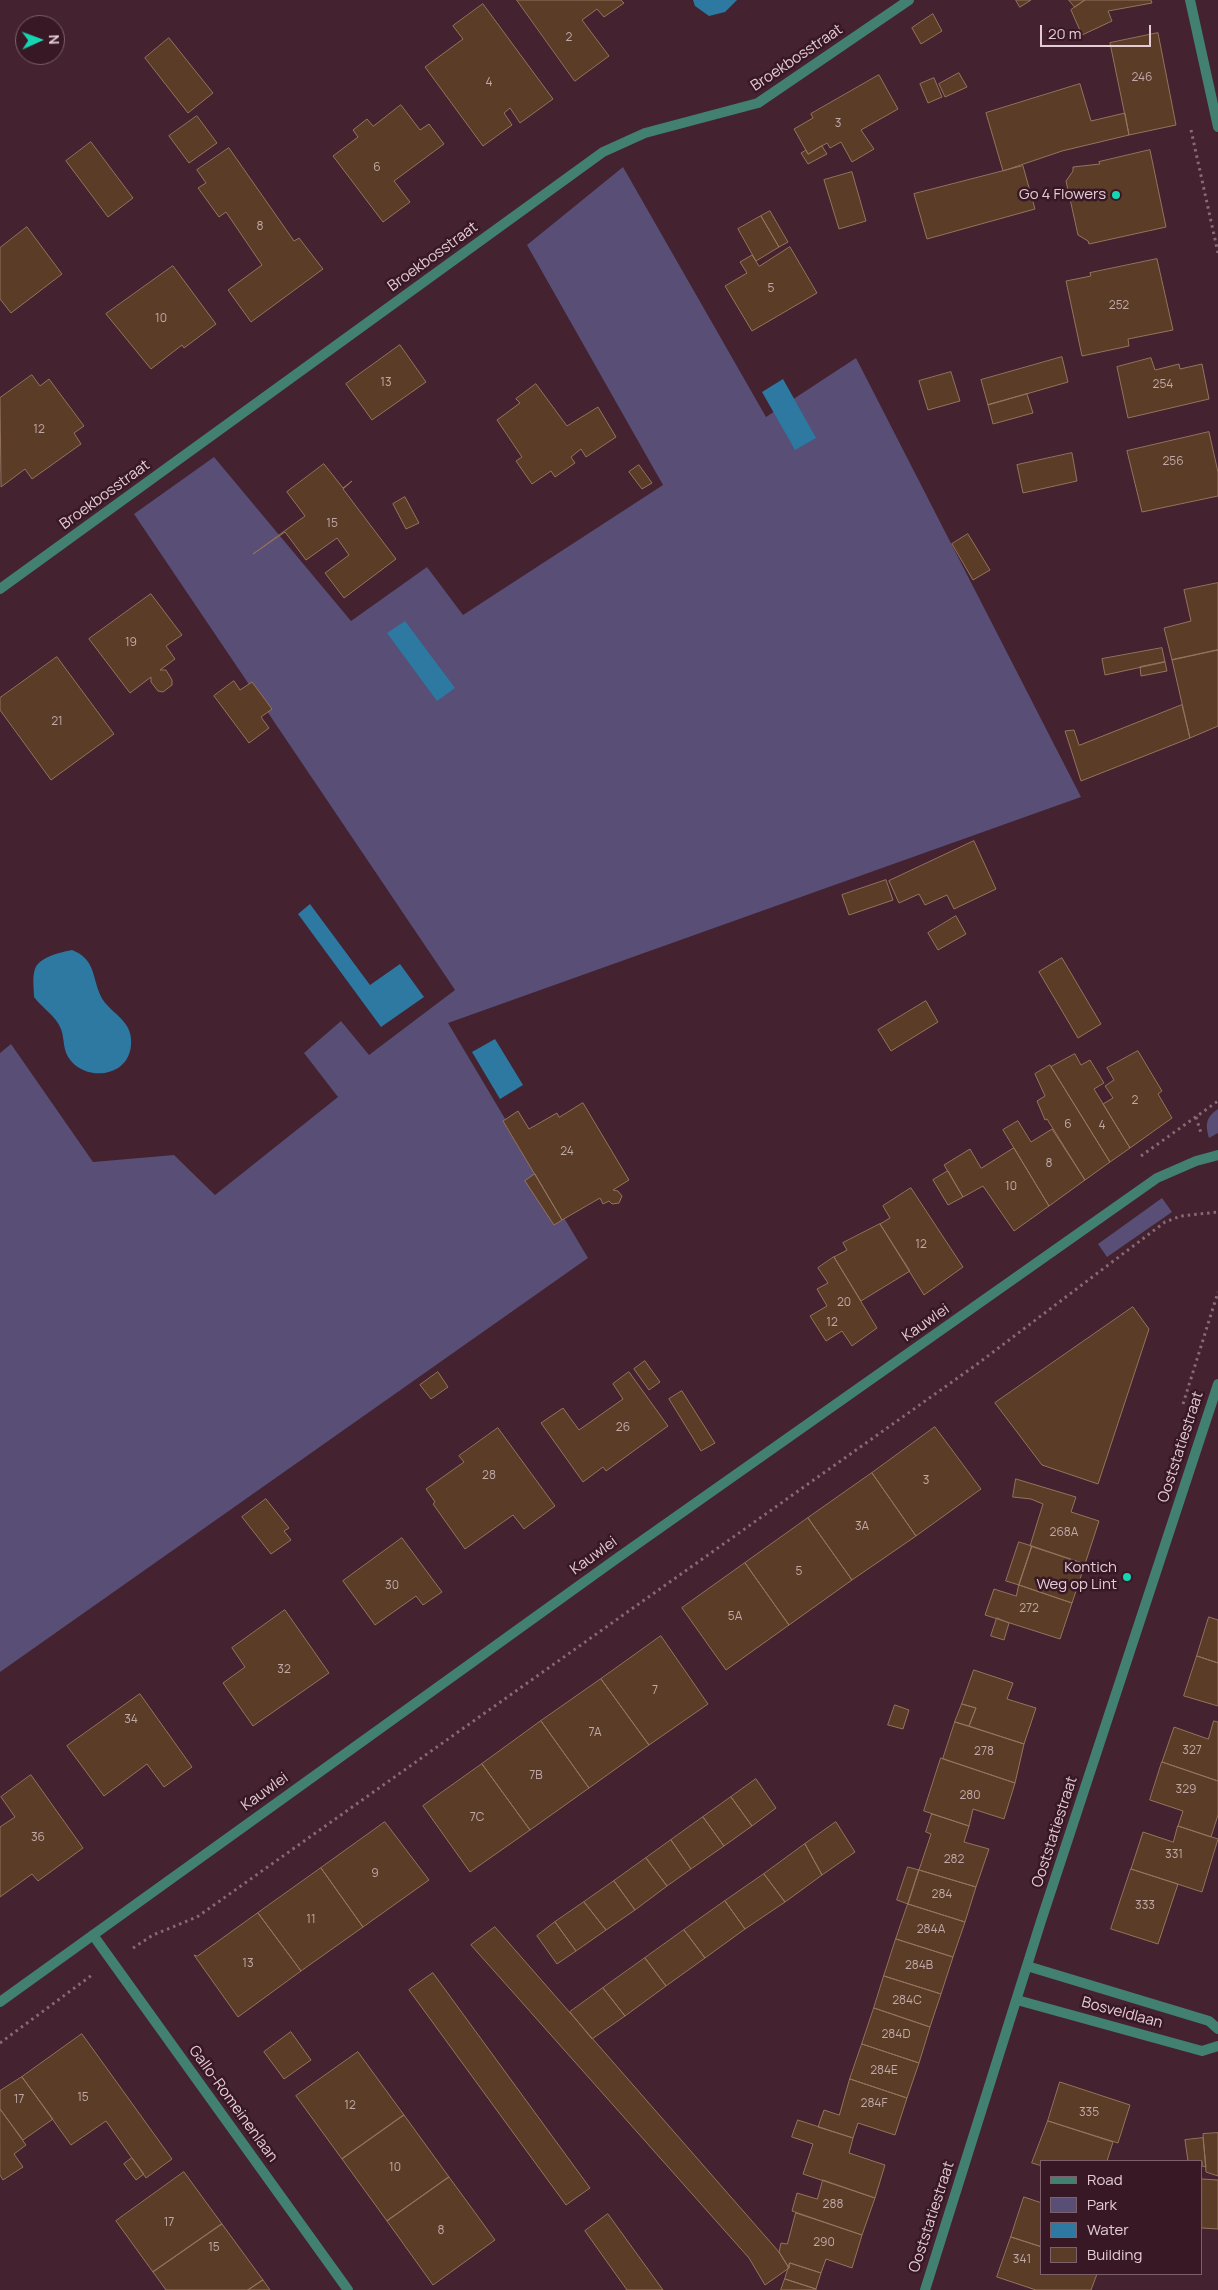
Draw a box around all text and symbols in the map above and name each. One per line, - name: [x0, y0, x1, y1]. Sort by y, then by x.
- north arrow: [15, 15, 65, 65]
- scale bar: [1043, 15, 1154, 47]
- street label: Broekbosstraat: [748, 21, 846, 95]
- text: 20 m: [1048, 23, 1081, 44]
- house number: 2: [566, 31, 572, 45]
- text: N: [45, 34, 64, 45]
- house number: 246: [1131, 71, 1153, 85]
- house number: 4: [485, 76, 493, 90]
- house number: 3: [835, 117, 841, 131]
- house number: 6: [373, 161, 381, 175]
- place label: Go 4 Flowers: [1019, 186, 1106, 204]
- marker: Go 4 Flowers: [1110, 189, 1122, 201]
- street label: Broekbosstraat: [385, 218, 481, 296]
- house number: 8: [257, 220, 263, 234]
- house number: 5: [768, 282, 774, 296]
- house number: 252: [1109, 299, 1129, 313]
- house number: 10: [155, 312, 167, 326]
- house number: 13: [380, 376, 392, 390]
- house number: 254: [1153, 378, 1173, 392]
- house number: 12: [33, 423, 45, 437]
- house number: 256: [1162, 455, 1184, 469]
- street label: Broekbosstraat: [57, 456, 153, 534]
- house number: 15: [326, 517, 338, 531]
- house number: 19: [125, 636, 137, 650]
- house number: 21: [51, 715, 63, 729]
- house number: 2: [1132, 1094, 1138, 1108]
- house number: 6: [1064, 1118, 1072, 1132]
- house number: 4: [1098, 1119, 1106, 1133]
- house number: 24: [560, 1145, 574, 1159]
- house number: 8: [1046, 1157, 1052, 1171]
- house number: 10: [1005, 1180, 1017, 1194]
- house number: 12: [915, 1238, 927, 1252]
- house number: 20: [837, 1296, 851, 1310]
- street label: Kauwlei: [899, 1300, 953, 1346]
- house number: 12: [826, 1316, 838, 1330]
- street label: Ooststatiestraat: [1155, 1389, 1207, 1505]
- house number: 26: [616, 1421, 630, 1435]
- house number: 28: [482, 1469, 496, 1483]
- house number: 3: [923, 1474, 929, 1488]
- house number: 3A: [855, 1520, 869, 1534]
- house number: 268A: [1050, 1526, 1078, 1540]
- street label: Kauwlei: [567, 1533, 621, 1579]
- place label: Kontich Weg op Lint: [1036, 1559, 1117, 1594]
- house number: 5: [796, 1565, 802, 1579]
- marker: Kontich Weg op Lint: [1121, 1571, 1133, 1583]
- house number: 30: [385, 1579, 399, 1593]
- house number: 272: [1019, 1602, 1039, 1616]
- house number: 5A: [728, 1610, 742, 1624]
- house number: 32: [277, 1663, 291, 1677]
- house number: 7: [652, 1684, 658, 1698]
- house number: 34: [124, 1713, 138, 1727]
- house number: 7A: [588, 1726, 602, 1740]
- house number: 327: [1182, 1744, 1202, 1758]
- house number: 278: [974, 1745, 994, 1759]
- street label: Kauwlei: [238, 1769, 292, 1815]
- house number: 7B: [529, 1769, 543, 1783]
- street label: Ooststatiestraat: [1029, 1774, 1081, 1890]
- house number: 329: [1176, 1783, 1196, 1797]
- house number: 280: [959, 1789, 981, 1803]
- house number: 7C: [470, 1811, 484, 1825]
- house number: 36: [31, 1831, 45, 1845]
- house number: 331: [1165, 1848, 1183, 1862]
- house number: 282: [944, 1853, 964, 1867]
- house number: 9: [371, 1867, 379, 1881]
- house number: 284: [932, 1888, 952, 1902]
- house number: 333: [1135, 1899, 1155, 1913]
- house number: 11: [306, 1913, 316, 1927]
- house number: 284A: [917, 1923, 945, 1937]
- house number: 13: [242, 1957, 254, 1971]
- house number: 284B: [905, 1959, 933, 1973]
- house number: 284C: [892, 1994, 922, 2008]
- street label: Bosveldlaan: [1080, 1994, 1164, 2032]
- house number: 284D: [882, 2028, 910, 2042]
- street label: Gallo-Romeinenlaan: [185, 2042, 281, 2166]
- house number: 284E: [870, 2064, 898, 2078]
- house number: 15: [77, 2091, 89, 2105]
- house number: 17: [14, 2093, 24, 2107]
- house number: 284F: [861, 2097, 887, 2111]
- house number: 12: [344, 2099, 356, 2113]
- house number: 335: [1079, 2106, 1099, 2120]
- street label: Ooststatiestraat: [906, 2159, 958, 2275]
- legend: [1040, 2160, 1203, 2275]
- house number: 10: [389, 2161, 401, 2175]
- text: Road: [1087, 2169, 1123, 2190]
- text: Park: [1087, 2194, 1117, 2215]
- house number: 288: [823, 2198, 843, 2212]
- house number: 17: [164, 2216, 174, 2230]
- text: Water: [1087, 2219, 1129, 2240]
- house number: 8: [438, 2224, 444, 2238]
- house number: 290: [813, 2236, 835, 2250]
- house number: 15: [208, 2241, 220, 2255]
- text: Building: [1087, 2244, 1142, 2265]
- house number: 341: [1013, 2253, 1031, 2267]

